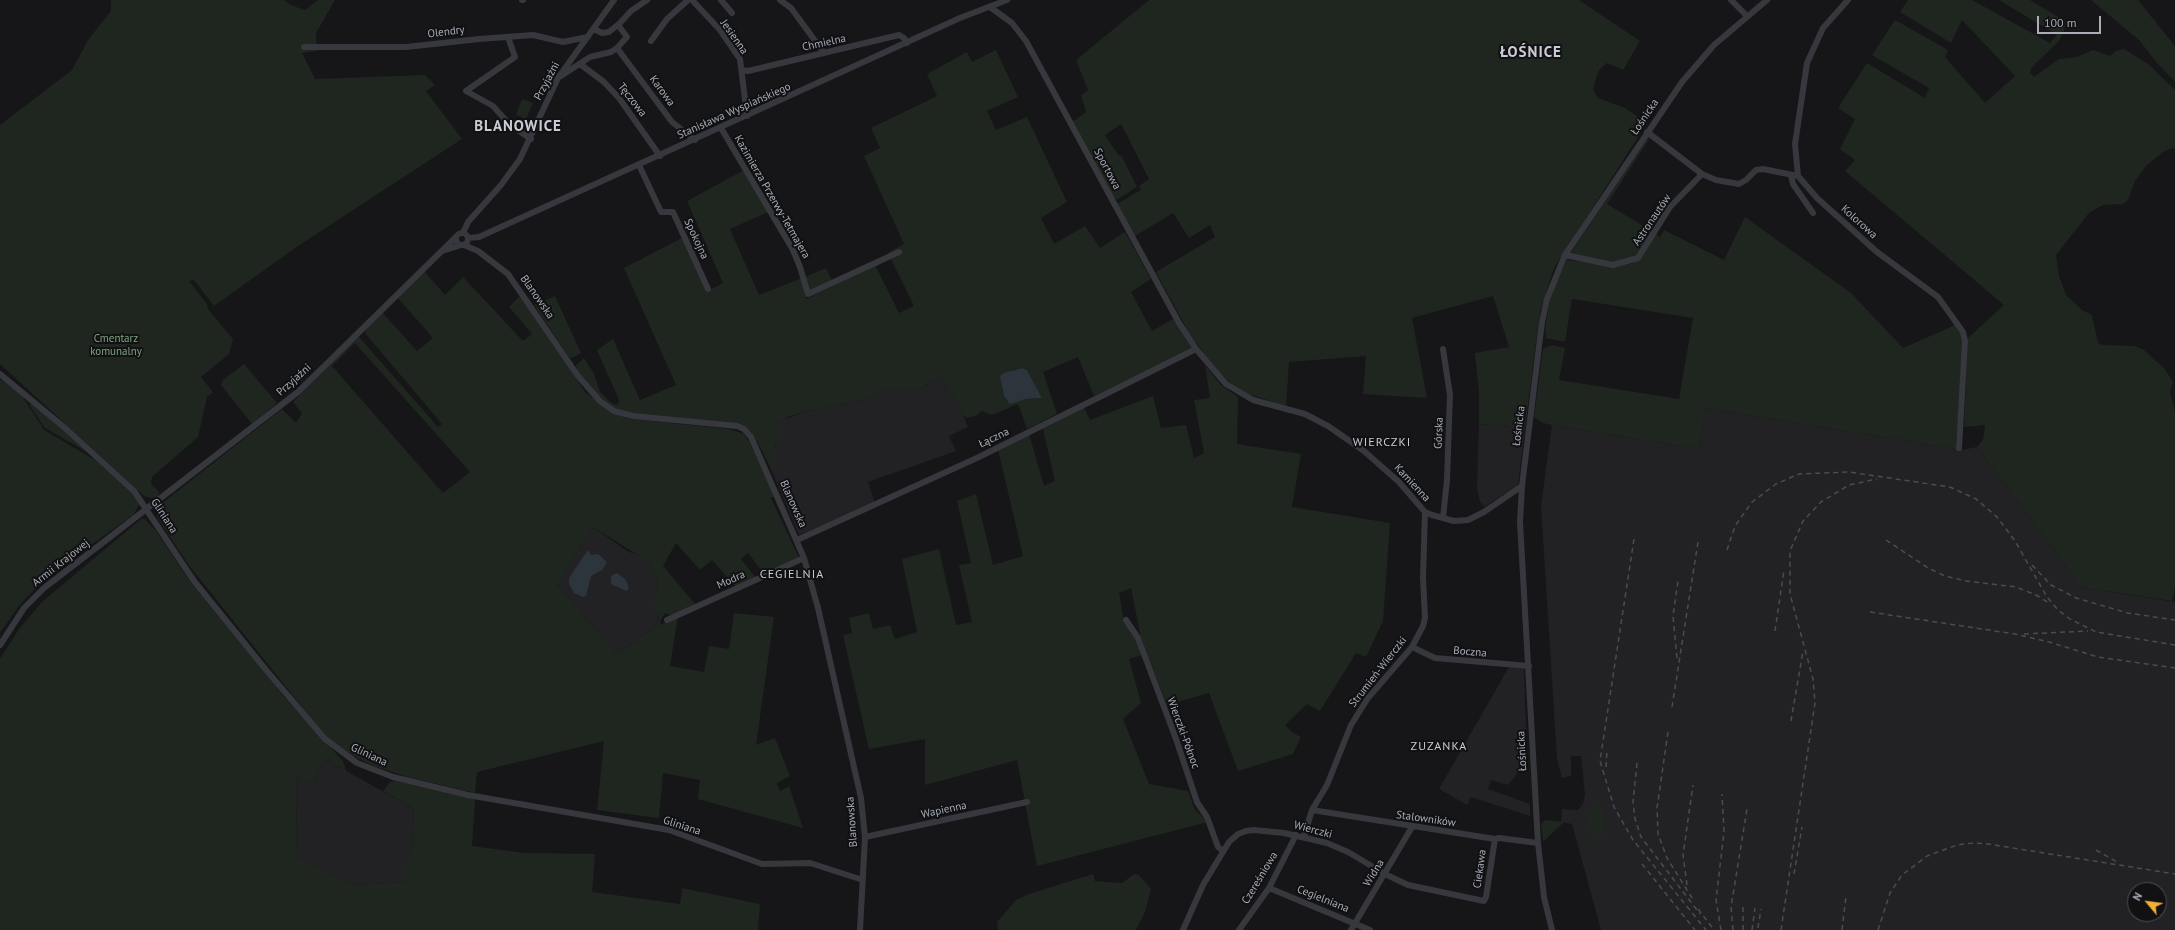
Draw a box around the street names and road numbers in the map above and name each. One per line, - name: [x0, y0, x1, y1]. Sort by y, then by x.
- street label: Jesienna: [717, 17, 751, 57]
- street label: Olendry: [427, 23, 465, 41]
- street label: Chmielna: [801, 32, 847, 54]
- street label: Przyjaźni: [531, 59, 563, 103]
- street label: Karowa: [646, 73, 678, 109]
- street label: Stanisława Wyspiańskiego: [675, 80, 793, 142]
- street label: Tęczowa: [615, 81, 649, 119]
- street label: Łośnicka: [1628, 97, 1662, 137]
- street label: Kazimierza Przerwy-Tetmajera: [731, 133, 813, 261]
- street label: Sportowa: [1091, 146, 1123, 192]
- street label: Astronautów: [1630, 192, 1674, 248]
- street label: Kolorowa: [1838, 202, 1880, 242]
- street label: Spokojna: [681, 217, 711, 261]
- street label: Blanowska: [517, 273, 557, 321]
- street label: Przyjaźni: [274, 361, 314, 399]
- street label: Łośnicka: [1510, 405, 1528, 447]
- street label: Górska: [1432, 417, 1446, 449]
- street label: Łączna: [977, 425, 1011, 451]
- street label: Kamienna: [1391, 461, 1433, 505]
- street label: Blanowska: [777, 478, 809, 530]
- street label: Gliniana: [148, 496, 180, 536]
- street label: Armii Krajowej: [30, 537, 92, 589]
- street label: Modra: [715, 568, 747, 592]
- street label: Strumień-Wierczki: [1346, 634, 1410, 710]
- street label: Boczna: [1453, 644, 1487, 660]
- street label: Wierczki-Północ: [1164, 696, 1202, 770]
- street label: Łośnicka: [1514, 731, 1530, 771]
- street label: Gliniana: [349, 741, 389, 769]
- street label: Blanowska: [844, 796, 860, 848]
- street label: Wapienna: [920, 799, 968, 821]
- street label: Stalowników: [1395, 808, 1457, 830]
- street label: Gliniana: [662, 814, 702, 838]
- street label: Wierczki: [1292, 819, 1334, 841]
- street label: Czereśniowa: [1239, 849, 1281, 907]
- street label: Ciekawa: [1471, 849, 1489, 889]
- street label: Widna: [1361, 857, 1387, 889]
- street label: Cegielniana: [1295, 883, 1351, 915]

